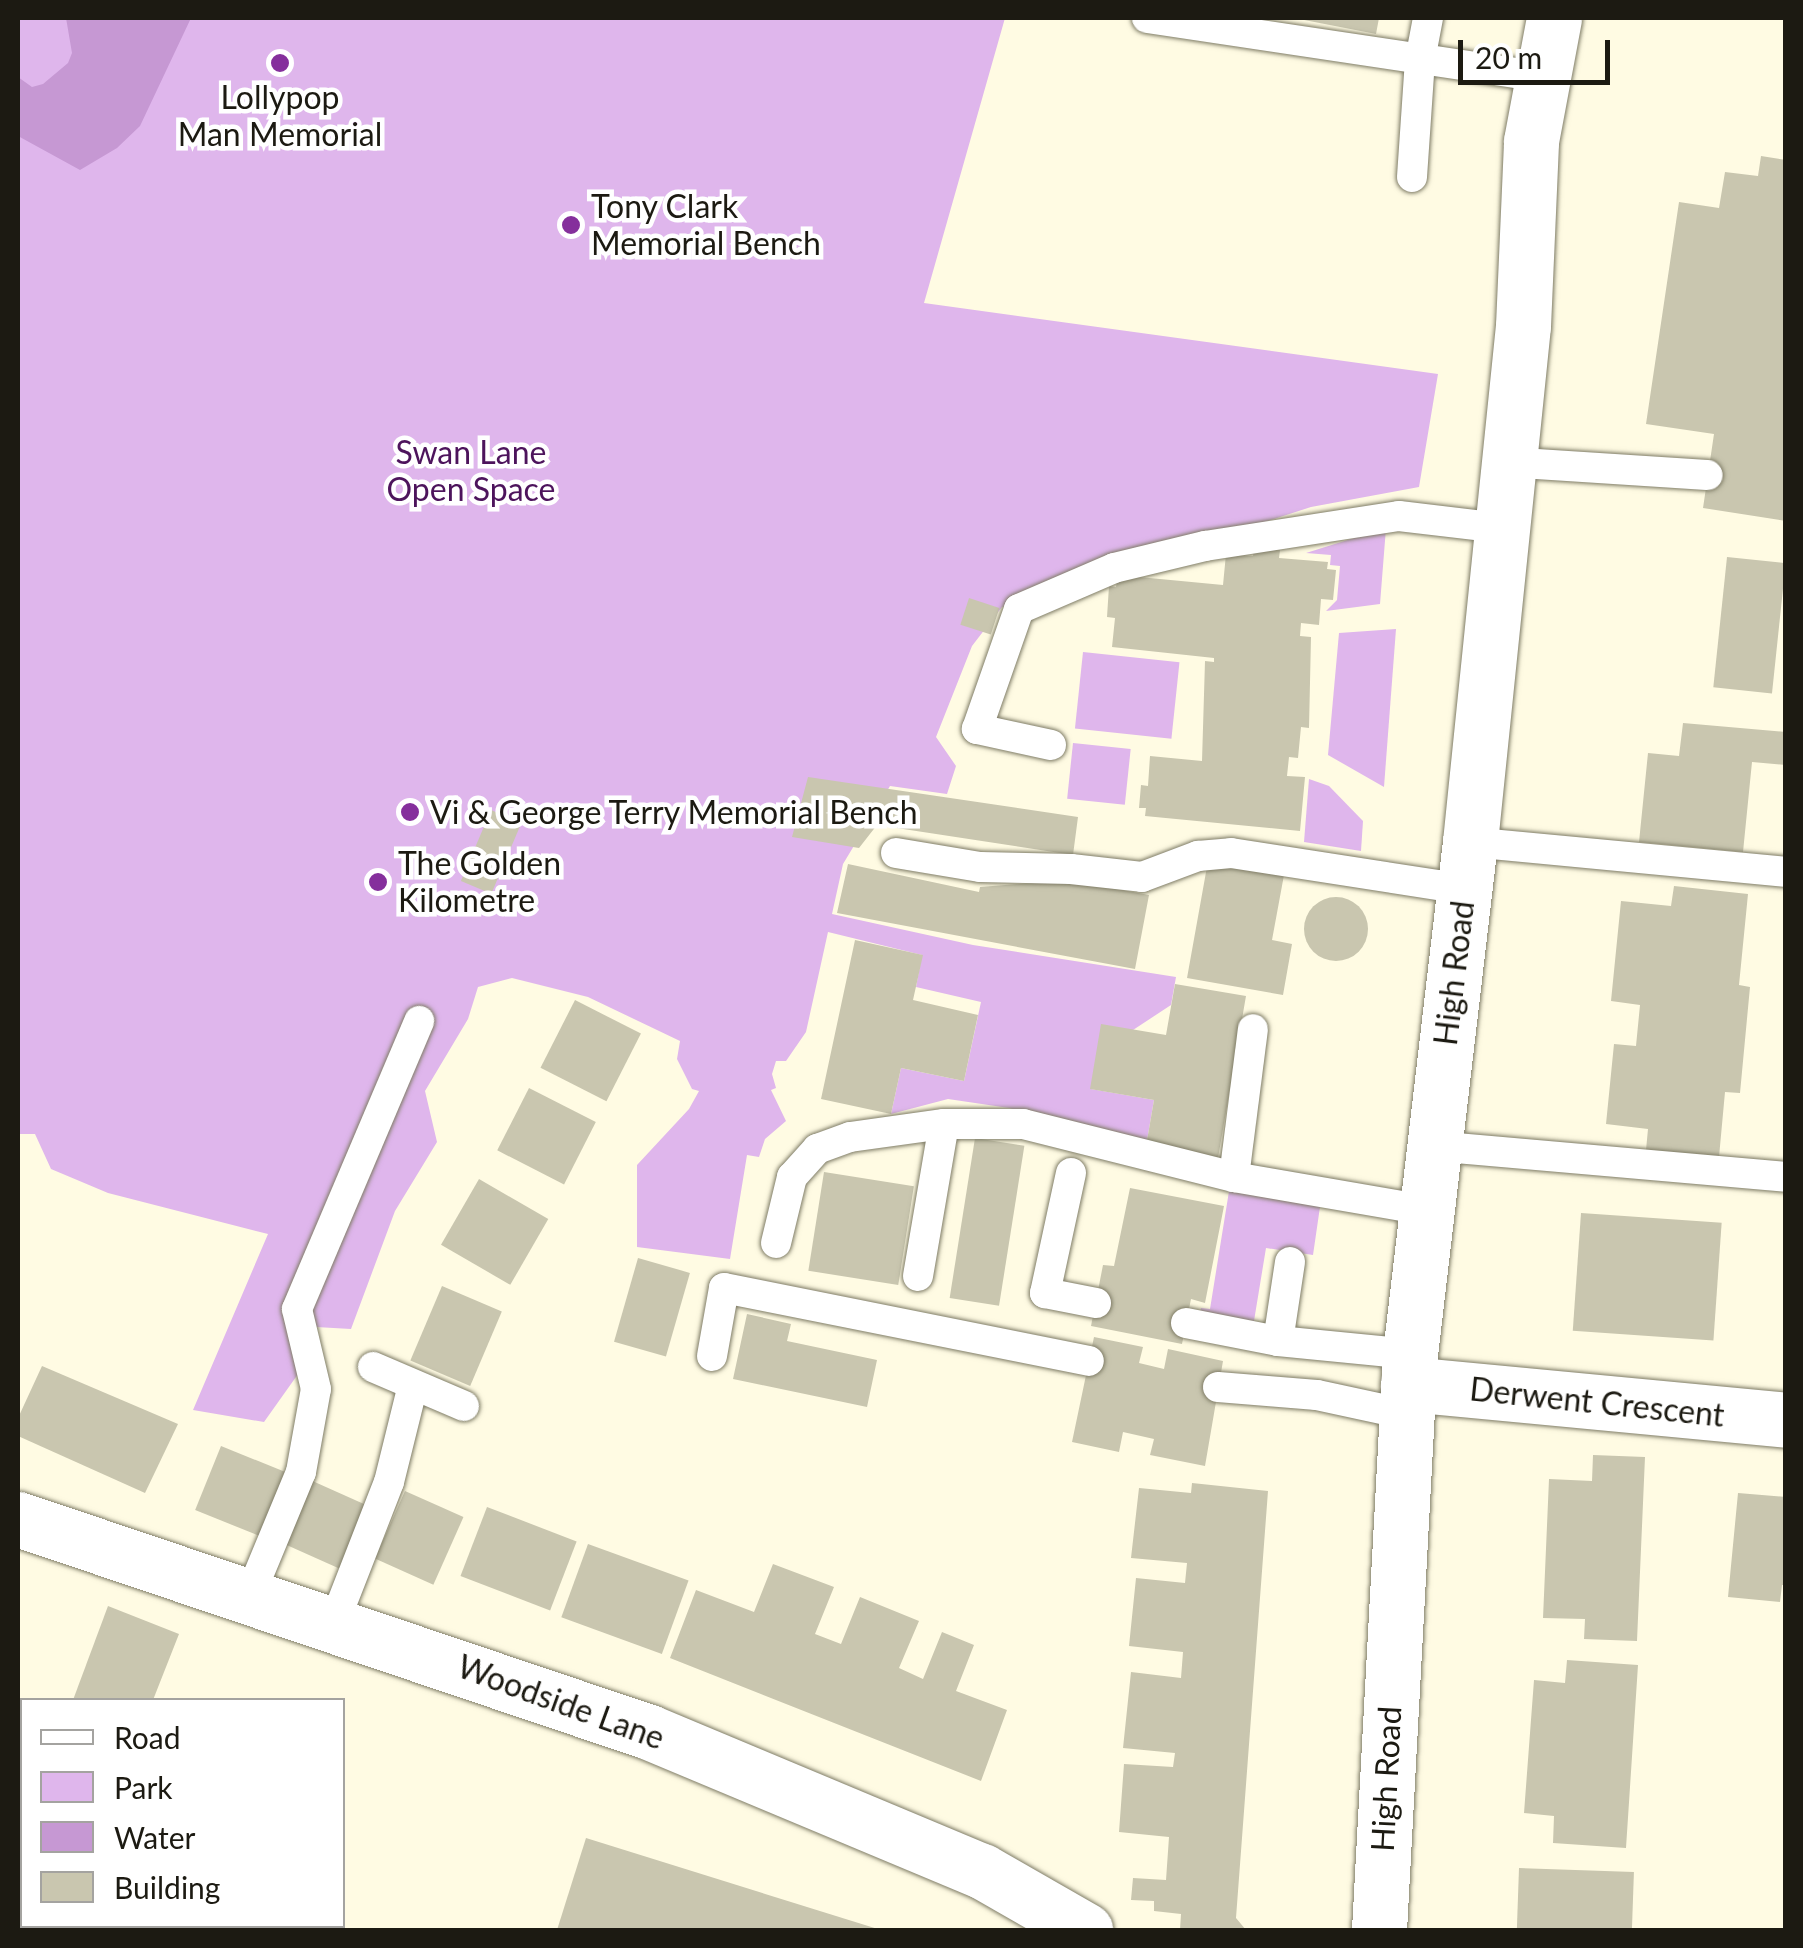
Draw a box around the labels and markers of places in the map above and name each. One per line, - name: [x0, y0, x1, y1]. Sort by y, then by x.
- marker: Lollypop Man Memorial: [269, 52, 291, 74]
- place label: Lollypop Man Memorial: [178, 79, 382, 154]
- place label: Tony Clark Memorial Bench: [591, 188, 821, 263]
- marker: Tony Clark Memorial Bench: [560, 214, 582, 236]
- place label: Vi & George Terry Memorial Bench: [430, 793, 919, 831]
- marker: Vi & George Terry Memorial Bench: [399, 801, 421, 823]
- place label: The Golden Kilometre: [398, 845, 561, 920]
- marker: The Golden Kilometre: [367, 871, 389, 893]

